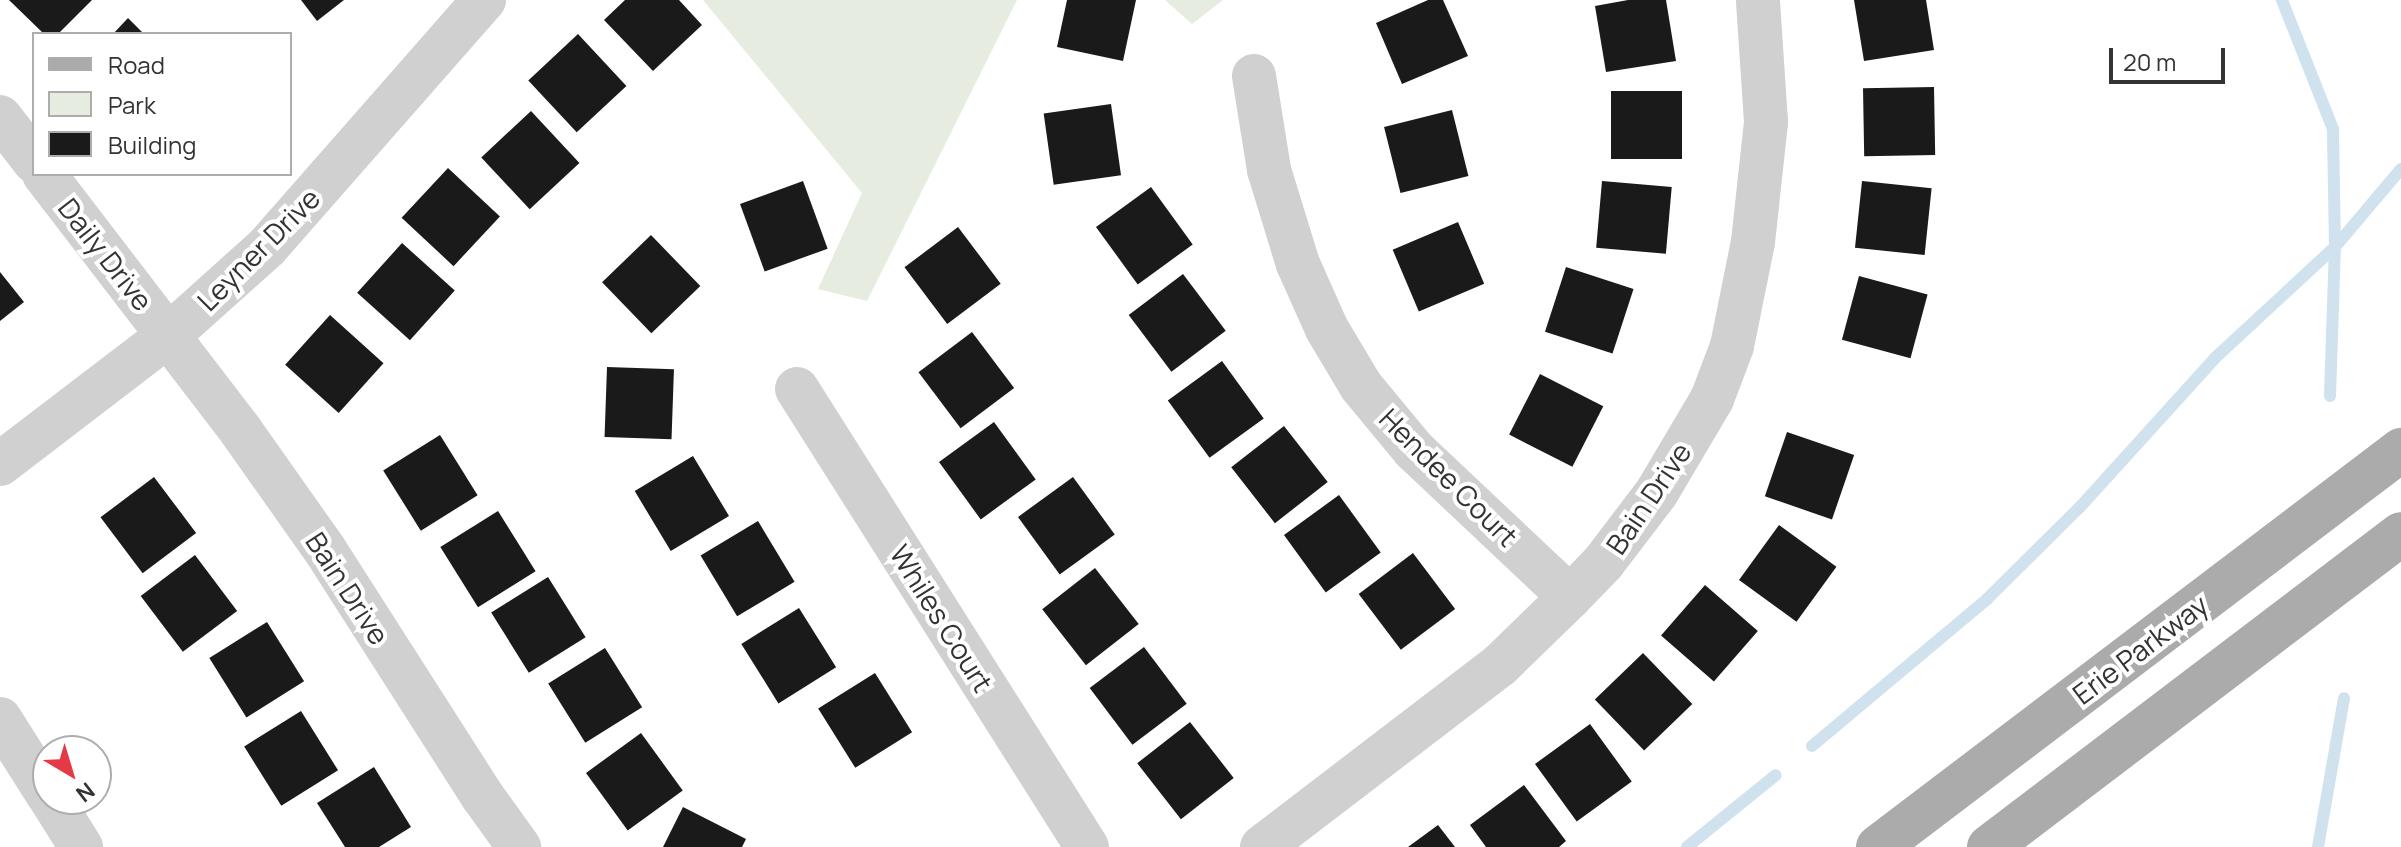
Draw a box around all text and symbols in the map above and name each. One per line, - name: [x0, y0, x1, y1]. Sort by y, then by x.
- legend: [32, 32, 292, 176]
- scale bar: [2113, 32, 2229, 82]
- text: 20 m: [2123, 45, 2176, 78]
- text: Road: [108, 48, 165, 81]
- text: Park: [108, 88, 156, 121]
- text: Building: [108, 128, 196, 161]
- street label: Leyner Drive: [190, 181, 326, 317]
- street label: Daily Drive: [52, 191, 160, 317]
- street label: Hendee Court: [1373, 401, 1525, 553]
- street label: Bain Drive: [1599, 436, 1697, 560]
- street label: Bain Drive: [299, 526, 397, 650]
- street label: Whiles Court: [883, 538, 1001, 698]
- street label: Erie Parkway: [2066, 587, 2214, 711]
- north arrow: [32, 735, 112, 815]
- text: N: [70, 776, 101, 809]

